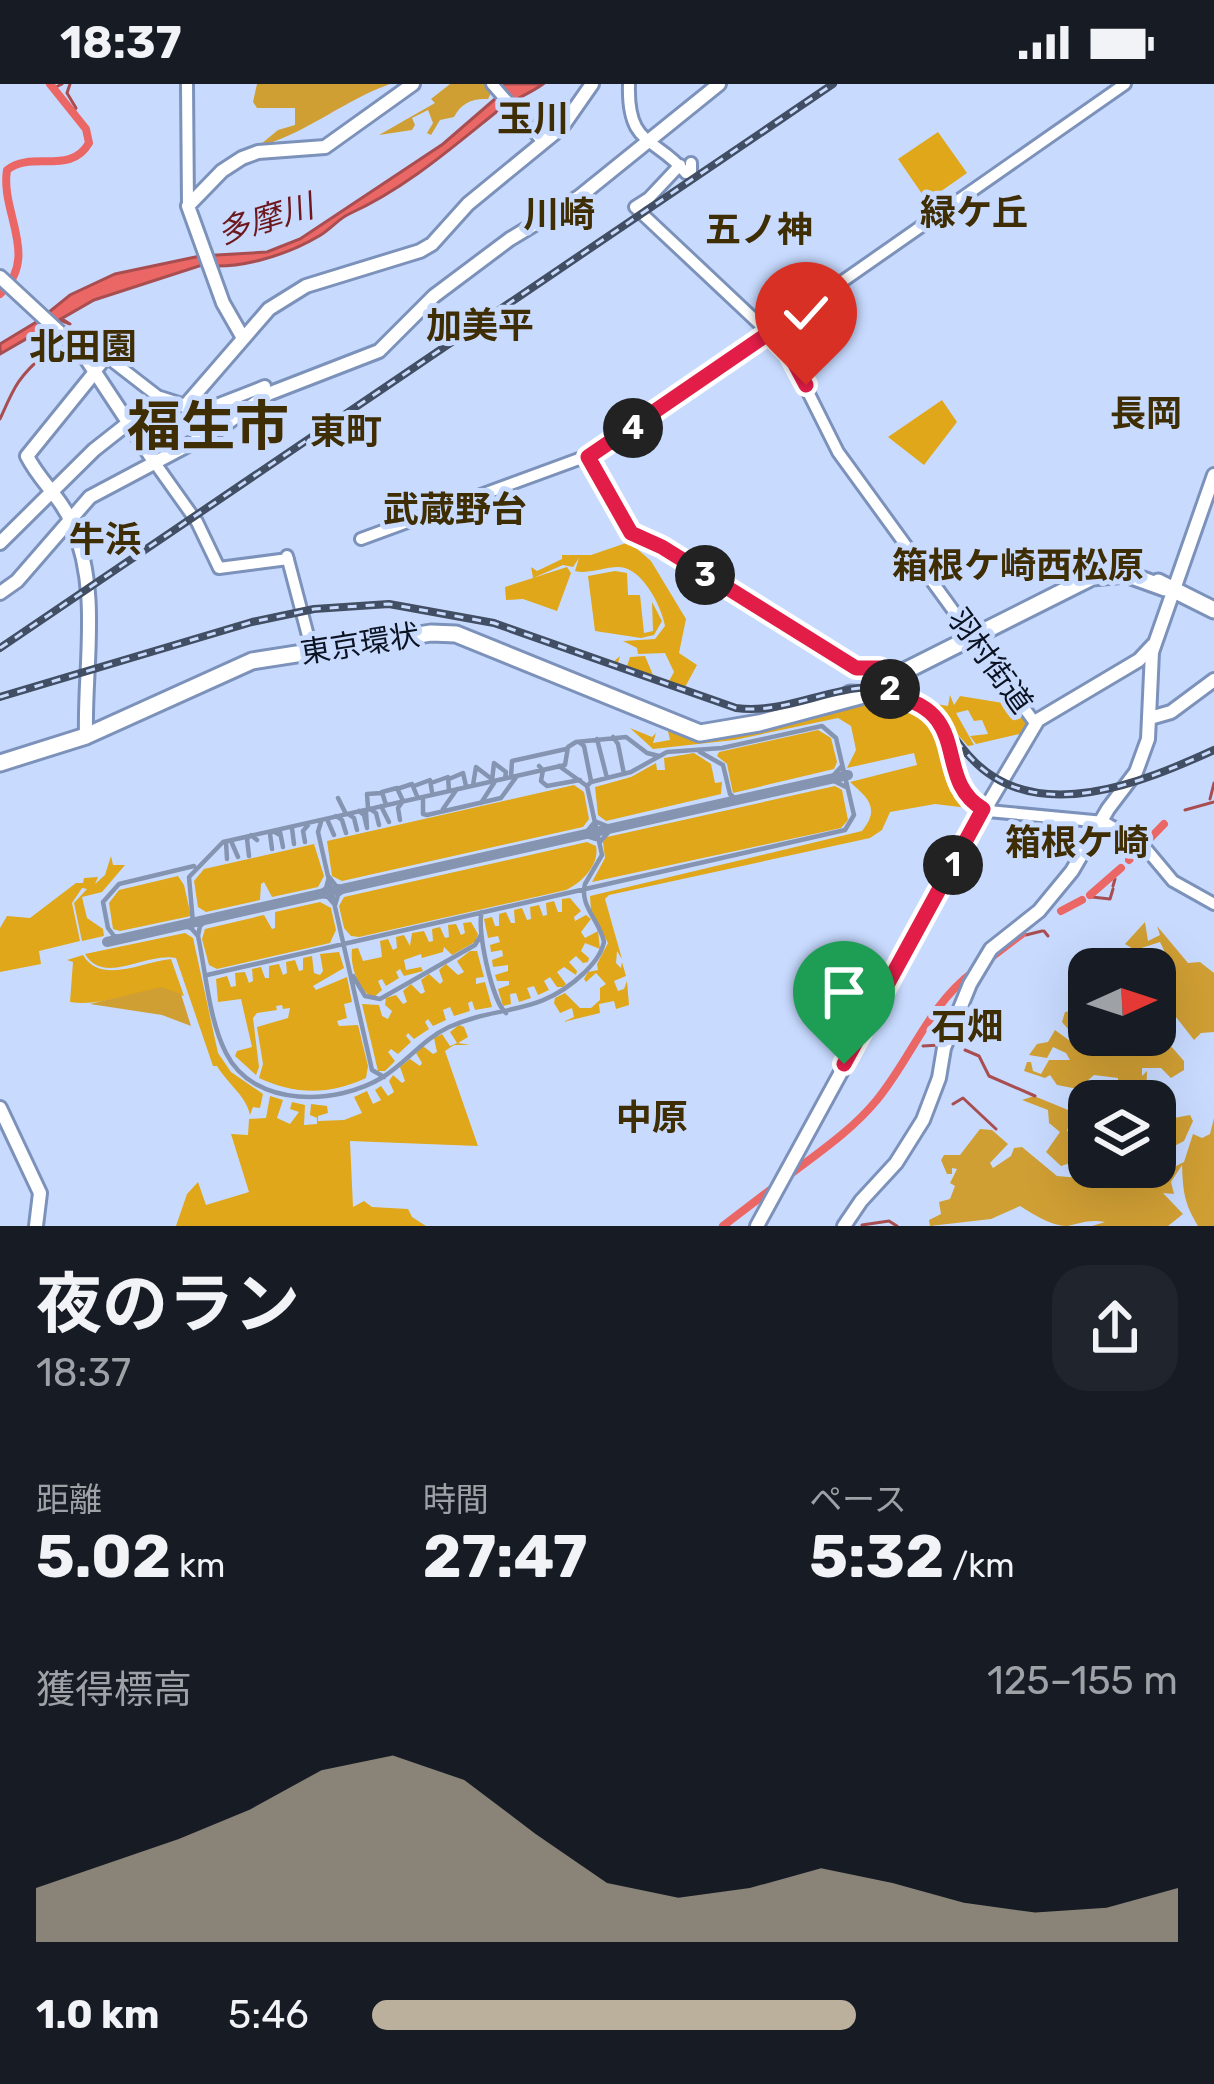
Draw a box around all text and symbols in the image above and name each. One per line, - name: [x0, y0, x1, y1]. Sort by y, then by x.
- text: 18:37: [60, 16, 181, 69]
- district label: 玉川: [497, 97, 569, 140]
- water label: 多摩川: [212, 185, 321, 252]
- district label: 緑ケ丘: [920, 191, 1028, 234]
- district label: 川崎: [523, 193, 595, 236]
- district label: 五ノ神: [705, 208, 813, 251]
- pin: [755, 262, 857, 385]
- icon: check: [773, 280, 839, 346]
- district label: 加美平: [426, 304, 534, 347]
- district label: 北田園: [29, 325, 137, 368]
- district label: 長岡: [1110, 392, 1182, 435]
- district label: 福生市: [127, 395, 289, 459]
- pin: 4: [603, 398, 663, 458]
- text: 4: [622, 408, 644, 447]
- district label: 東町: [310, 410, 382, 453]
- district label: 武蔵野台: [383, 488, 527, 531]
- district label: 牛浜: [69, 518, 141, 561]
- district label: 箱根ケ崎西松原: [892, 544, 1144, 587]
- pin: 3: [675, 545, 735, 605]
- text: 3: [694, 555, 716, 594]
- street label: 羽村街道: [940, 602, 1040, 720]
- street label: 東京環状: [298, 617, 422, 671]
- pin: 2: [860, 659, 920, 719]
- text: 2: [879, 669, 901, 708]
- district label: 箱根ケ崎: [1005, 821, 1149, 864]
- pin: 1: [923, 835, 983, 895]
- text: 1: [945, 845, 961, 884]
- pin: [793, 941, 895, 1064]
- north arrow: [1068, 948, 1176, 1056]
- map controls: [1068, 948, 1176, 1188]
- icon: arrive: [811, 959, 877, 1025]
- district label: 石畑: [931, 1005, 1003, 1048]
- button: layers: [1068, 1080, 1176, 1188]
- district label: 中原: [616, 1096, 688, 1139]
- text: 夜のラン: [36, 1265, 300, 1344]
- button: share: [1052, 1265, 1178, 1391]
- text: 18:37: [36, 1350, 131, 1396]
- text: 距離: [36, 1480, 102, 1519]
- text: 時間: [423, 1480, 489, 1519]
- text: ペース: [809, 1480, 907, 1519]
- text: 5.02: [36, 1521, 171, 1592]
- text: 27:47: [423, 1521, 587, 1592]
- text: 5:32: [809, 1521, 944, 1592]
- text: km: [171, 1546, 225, 1585]
- text: /km: [944, 1546, 1015, 1585]
- text: 125–155 m: [987, 1658, 1178, 1704]
- text: 獲得標高: [36, 1667, 192, 1713]
- text: 1.0 km: [36, 1992, 160, 2038]
- text: 5:46: [228, 1992, 309, 2038]

